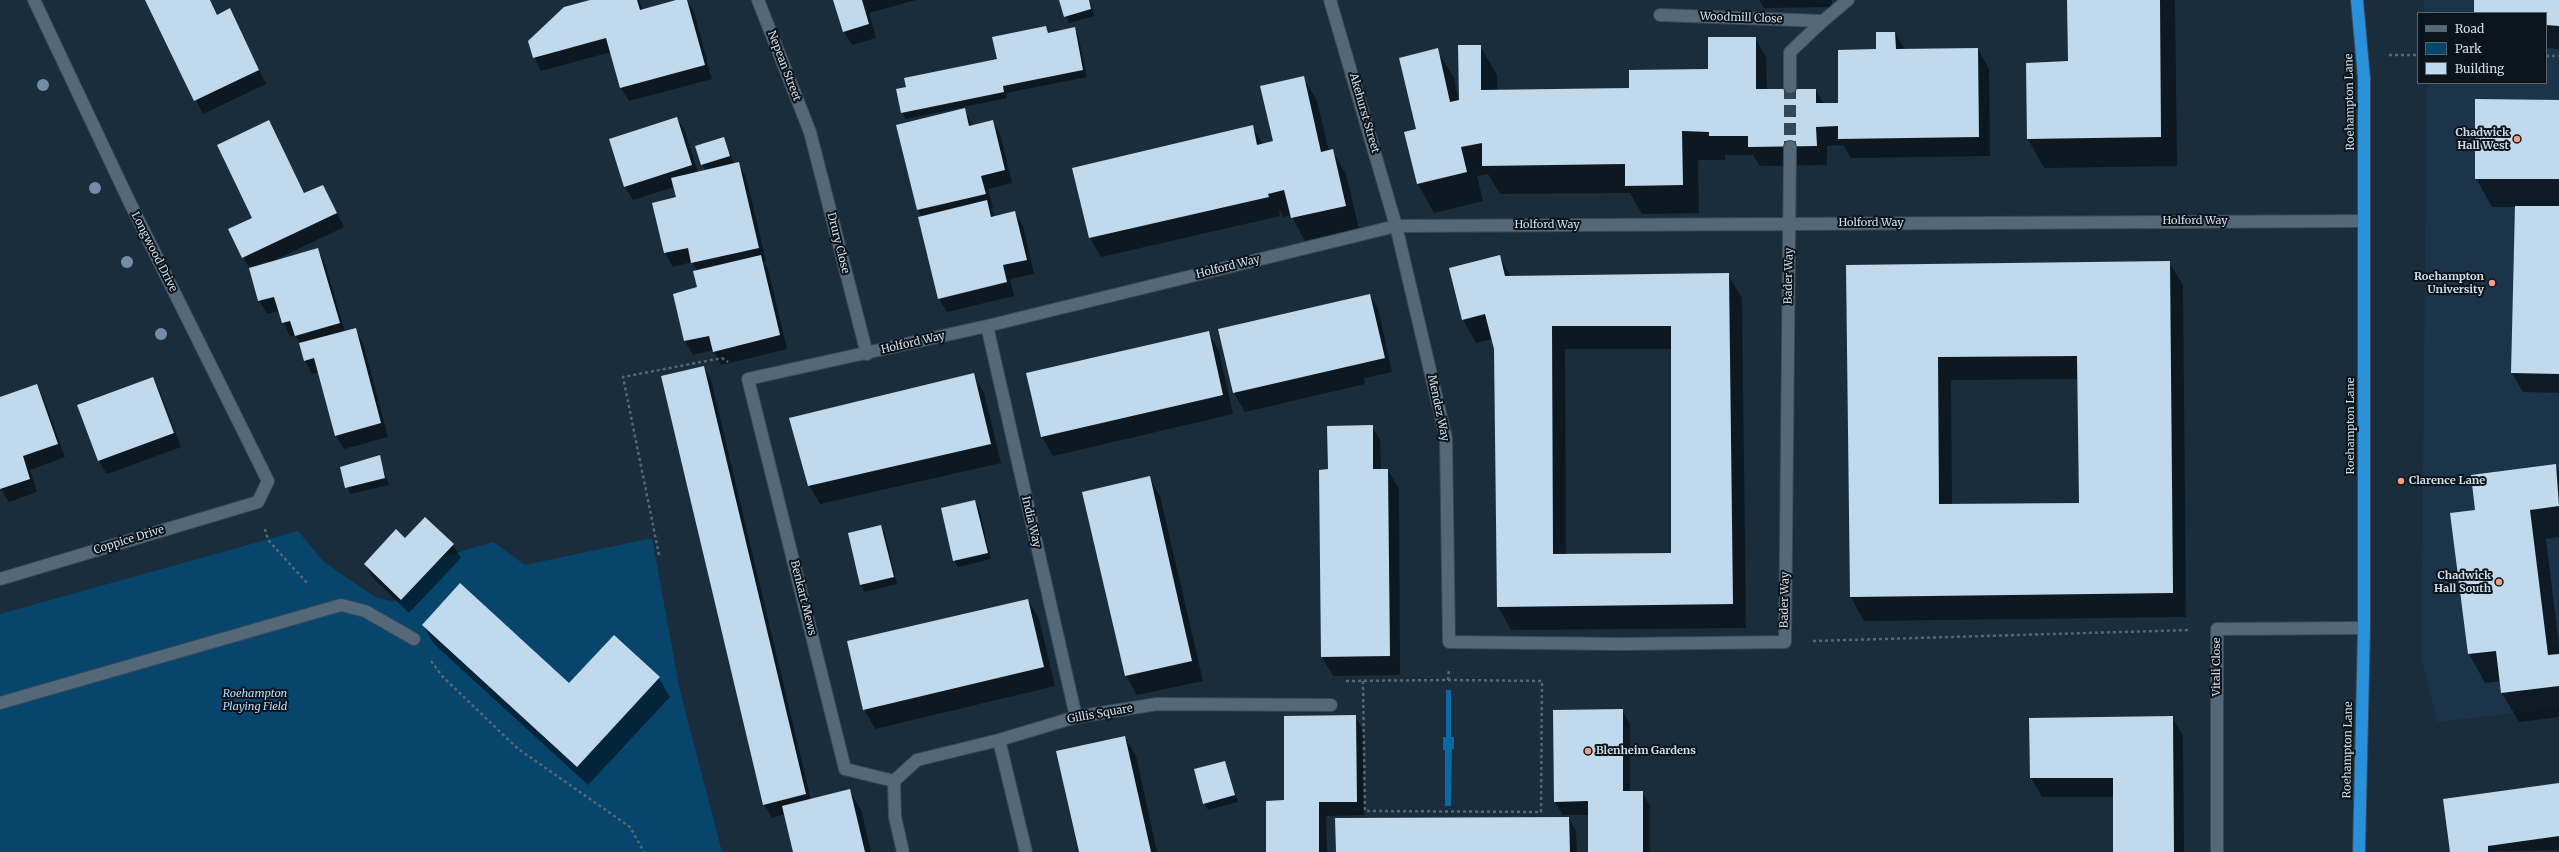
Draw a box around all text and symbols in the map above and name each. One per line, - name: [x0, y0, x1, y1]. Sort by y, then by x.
- street label: Woodmill Close: [1700, 10, 1782, 26]
- legend: [2417, 12, 2547, 84]
- text: Road: [2455, 21, 2484, 36]
- street label: Nepean Street: [765, 29, 803, 103]
- text: Park: [2455, 41, 2482, 56]
- street label: Roehampton Lane: [2343, 53, 2357, 151]
- text: Building: [2455, 61, 2504, 76]
- street label: Akehurst Street: [1346, 71, 1382, 155]
- place label: Chadwick Hall West: [2456, 126, 2509, 152]
- marker: Chadwick Hall West: [2512, 134, 2522, 144]
- street label: Longwood Drive: [128, 210, 180, 294]
- street label: Drury Close: [824, 211, 852, 275]
- street label: Holford Way: [2162, 214, 2228, 228]
- street label: Holford Way: [1838, 216, 1904, 230]
- street label: Holford Way: [1514, 218, 1580, 232]
- street label: Bader Way: [1782, 248, 1796, 304]
- street label: Holford Way: [1195, 253, 1261, 281]
- place label: Roehampton University: [2414, 270, 2484, 296]
- marker: Roehampton University: [2487, 278, 2497, 288]
- street label: Holford Way: [880, 329, 946, 357]
- street label: Mendez Way: [1425, 374, 1451, 442]
- street label: Roehampton Lane: [2344, 377, 2358, 475]
- place label: Clarence Lane: [2409, 474, 2485, 488]
- marker: Clarence Lane: [2396, 476, 2406, 486]
- street label: India Way: [1019, 495, 1043, 549]
- street label: Coppice Drive: [92, 523, 166, 557]
- street label: Benkart Mews: [787, 559, 819, 637]
- place label: Chadwick Hall South: [2434, 569, 2491, 595]
- street label: Bader Way: [1778, 572, 1792, 628]
- marker: Chadwick Hall South: [2494, 577, 2504, 587]
- street label: Vitali Close: [2210, 638, 2224, 696]
- park label: Roehampton Playing Field: [223, 687, 287, 713]
- street label: Roehampton Lane: [2341, 701, 2355, 799]
- street label: Gillis Square: [1066, 702, 1134, 726]
- place label: Blenheim Gardens: [1596, 744, 1696, 758]
- marker: Blenheim Gardens: [1583, 746, 1593, 756]

